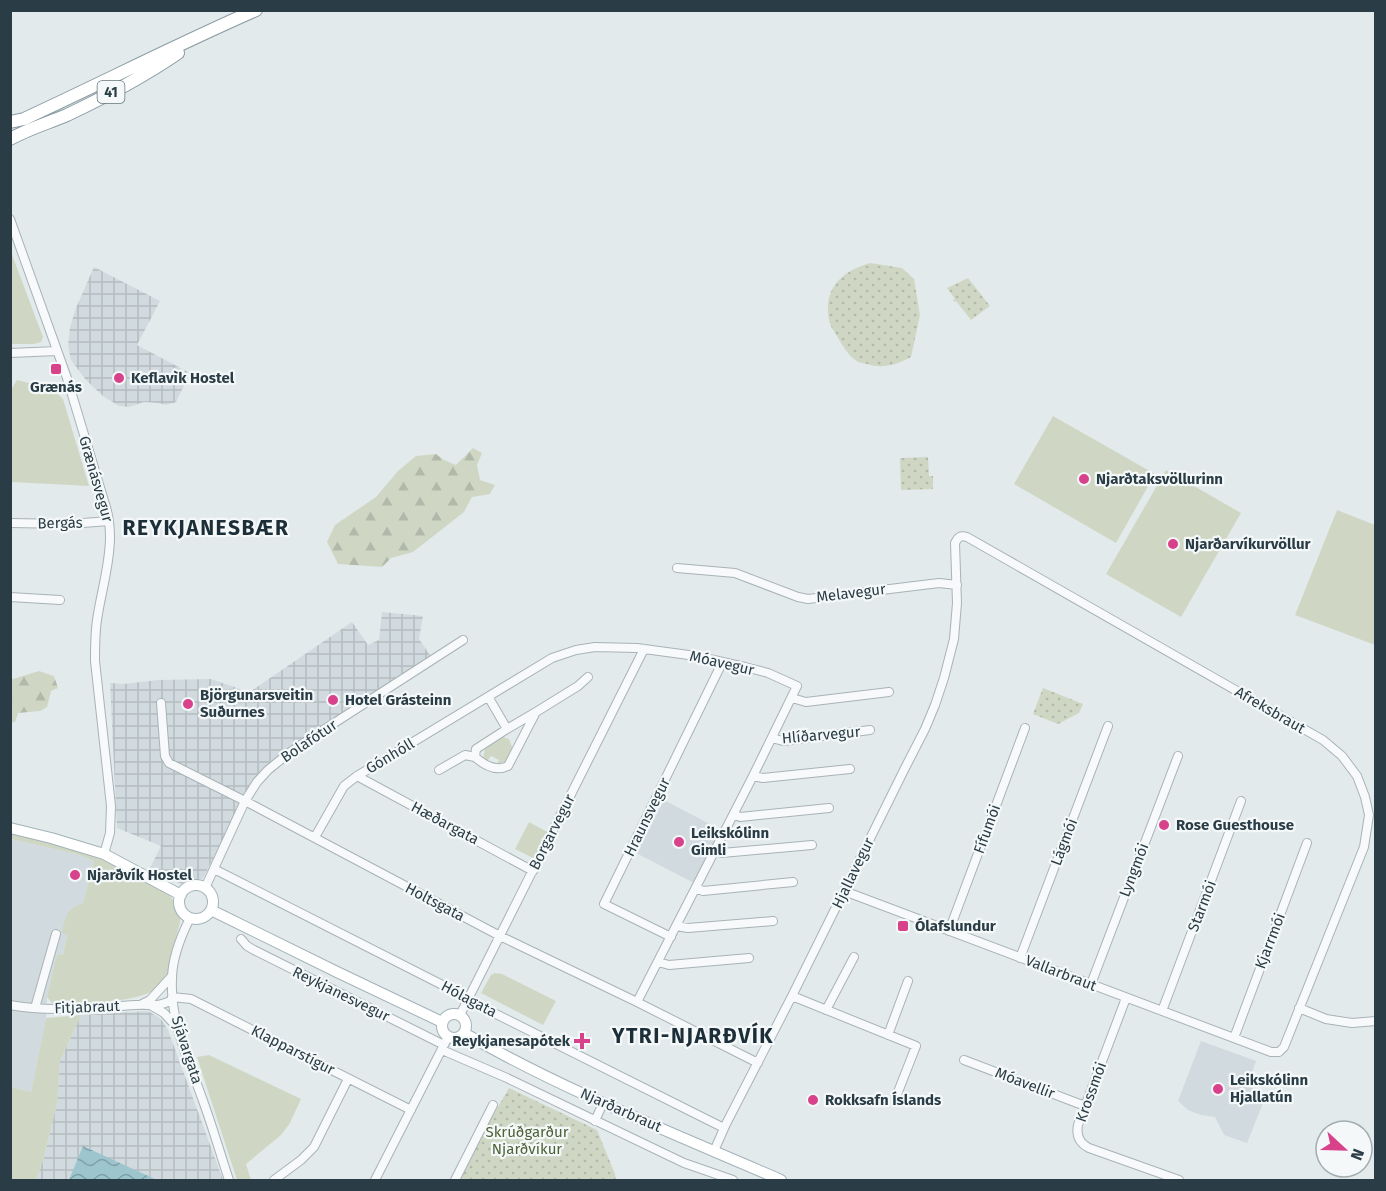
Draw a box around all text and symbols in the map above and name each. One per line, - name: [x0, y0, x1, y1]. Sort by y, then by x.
- road number: 41: [98, 81, 124, 103]
- marker: Grænás: [49, 362, 63, 376]
- place label: Keflavìk Hostel: [131, 369, 235, 387]
- marker: Keflavìk Hostel: [112, 371, 126, 385]
- place label: Grænás: [30, 378, 82, 396]
- street label: Grænásvegur: [75, 434, 117, 524]
- place label: Njarðtaksvöllurinn: [1096, 470, 1223, 488]
- marker: Njarðtaksvöllurinn: [1077, 472, 1091, 486]
- street label: Bergás: [37, 514, 83, 532]
- district label: REYKJANESBÆR: [123, 515, 289, 541]
- place label: Njarðarvíkurvöllur: [1185, 535, 1312, 553]
- marker: Njarðarvíkurvöllur: [1166, 537, 1180, 551]
- street label: Melavegur: [815, 580, 887, 606]
- street label: Móavegur: [688, 647, 756, 679]
- street label: Afreksbraut: [1232, 683, 1309, 738]
- place label: Björgunarsveitin Suðurnes: [200, 686, 313, 721]
- place label: Hotel Grásteinn: [345, 691, 451, 709]
- marker: Hotel Grásteinn: [326, 693, 340, 707]
- marker: Björgunarsveitin Suðurnes: [181, 697, 195, 711]
- street label: Bolafótur: [277, 716, 341, 766]
- street label: Hlíðarvegur: [781, 723, 861, 747]
- street label: Gónhóll: [362, 734, 418, 777]
- street label: Hraunsvegur: [620, 774, 674, 859]
- street label: Borgarvegur: [525, 791, 579, 873]
- street label: Hæðargata: [408, 798, 482, 848]
- street label: Fífumói: [970, 802, 1004, 856]
- street label: Lágmói: [1047, 816, 1081, 868]
- place label: Rose Guesthouse: [1176, 816, 1294, 834]
- marker: Rose Guesthouse: [1157, 818, 1171, 832]
- place label: Leikskólinn Gimli: [691, 824, 769, 859]
- street label: Hjallavegur: [828, 834, 878, 911]
- marker: Leikskólinn Gimli: [672, 835, 686, 849]
- street label: Lyngmói: [1116, 841, 1152, 899]
- place label: Njarðvík Hostel: [87, 866, 192, 884]
- marker: Njarðvík Hostel: [68, 868, 82, 882]
- street label: Starmói: [1184, 878, 1220, 934]
- street label: Holtsgata: [402, 879, 468, 925]
- street label: Kjarrmói: [1251, 910, 1289, 972]
- place label: Ólafslundur: [915, 917, 997, 935]
- marker: Ólafslundur: [896, 919, 910, 933]
- street label: Vallarbraut: [1023, 951, 1100, 995]
- street label: Reykjanesvegur: [290, 963, 393, 1025]
- street label: Hólagata: [438, 977, 500, 1021]
- street label: Fitjabraut: [54, 997, 121, 1017]
- street label: Sjávargata: [168, 1014, 206, 1086]
- street label: Klapparstígur: [248, 1021, 338, 1079]
- district label: YTRI-NJARÐVÍK: [611, 1022, 774, 1049]
- place label: Reykjanesapótek: [452, 1032, 571, 1050]
- marker: Reykjanesapótek: [575, 1034, 589, 1048]
- street label: Krossmói: [1072, 1059, 1110, 1125]
- street label: Móavellir: [993, 1063, 1058, 1103]
- place label: Leikskólinn Hjallatún: [1230, 1071, 1308, 1106]
- marker: Leikskólinn Hjallatún: [1211, 1082, 1225, 1096]
- street label: Njarðarbraut: [578, 1084, 665, 1136]
- place label: Rokksafn Íslands: [825, 1091, 941, 1109]
- marker: Rokksafn Íslands: [806, 1093, 820, 1107]
- north arrow: [1314, 1119, 1374, 1179]
- park label: Skrúðgarður Njarðvíkur: [485, 1123, 569, 1158]
- text: N: [1347, 1146, 1368, 1163]

